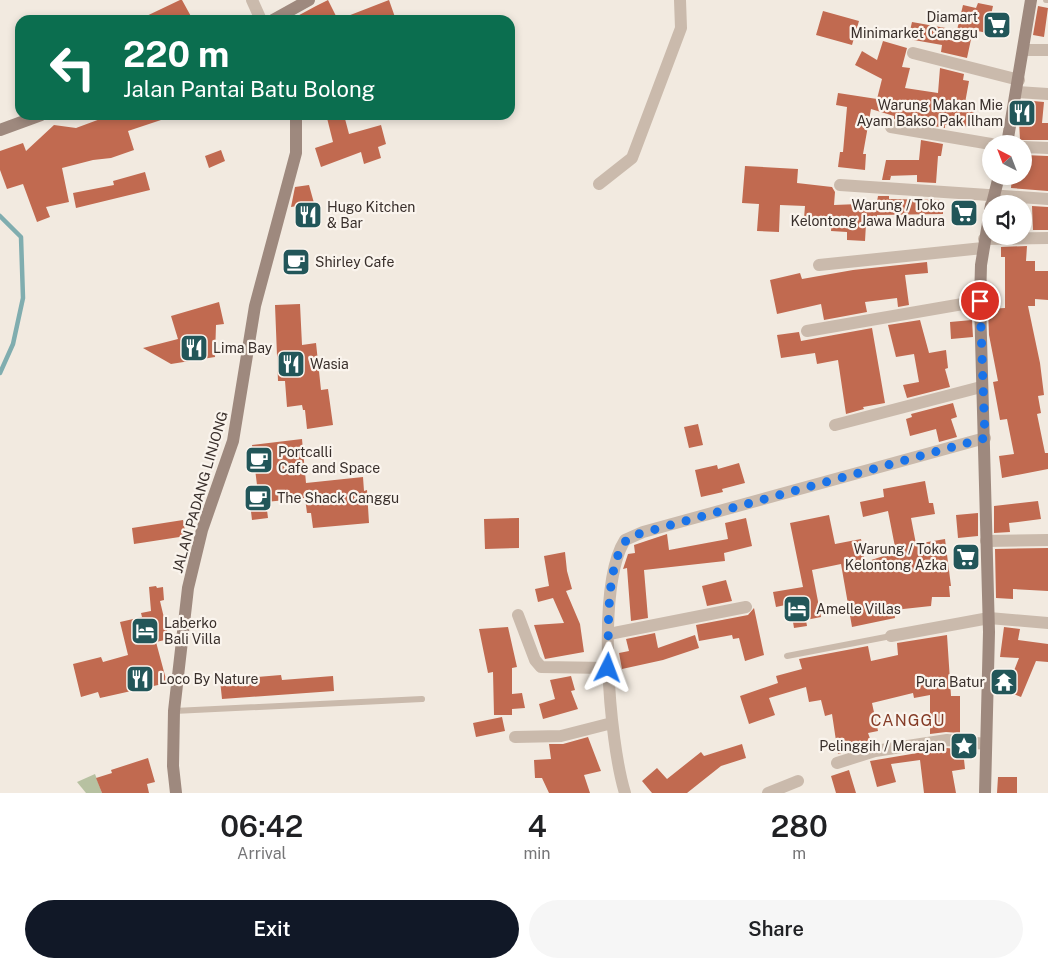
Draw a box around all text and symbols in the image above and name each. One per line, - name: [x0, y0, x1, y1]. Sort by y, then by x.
- place label: Diamart Minimarket Canggu: [851, 9, 978, 41]
- supermarket icon: Diamart Minimarket Canggu: [982, 10, 1012, 40]
- text: 220 m: [123, 34, 229, 75]
- icon: left: [40, 35, 105, 100]
- text: Jalan Pantai Batu Bolong: [123, 76, 375, 102]
- place label: Warung Makan Mie Ayam Bakso Pak Ilham: [856, 97, 1003, 129]
- restaurant icon: Warung Makan Mie Ayam Bakso Pak Ilham: [1007, 98, 1037, 128]
- north arrow: [982, 135, 1032, 185]
- map controls: [982, 135, 1032, 245]
- button: sound: [982, 195, 1032, 245]
- place label: Warung / Toko Kelontong Jawa Madura: [790, 197, 945, 229]
- supermarket icon: Warung / Toko Kelontong Jawa Madura: [949, 198, 979, 228]
- place label: Hugo Kitchen & Bar: [327, 199, 415, 231]
- restaurant icon: Hugo Kitchen & Bar: [293, 200, 323, 230]
- cafe icon: Shirley Cafe: [281, 247, 311, 277]
- place label: Shirley Cafe: [315, 254, 395, 270]
- pin: [959, 280, 1001, 322]
- icon: arrive: [966, 287, 994, 315]
- restaurant icon: Lima Bay: [179, 333, 209, 363]
- place label: Lima Bay: [213, 340, 273, 356]
- restaurant icon: Wasia: [276, 349, 306, 379]
- place label: Wasia: [310, 356, 349, 372]
- street label: JALAN PADANG LINJONG: [169, 409, 231, 575]
- place label: Portcalli Cafe and Space: [278, 444, 380, 476]
- cafe icon: Portcalli Cafe and Space: [244, 445, 274, 475]
- cafe icon: The Shack Canggu: [243, 483, 273, 513]
- place label: The Shack Canggu: [277, 490, 399, 506]
- place label: Warung / Toko Kelontong Azka: [845, 541, 947, 573]
- supermarket icon: Warung / Toko Kelontong Azka: [951, 542, 981, 572]
- hotel icon: Amelle Villas: [782, 594, 812, 624]
- place label: Amelle Villas: [816, 601, 901, 617]
- place label: Laberko Bali Villa: [164, 615, 221, 647]
- hotel icon: Laberko Bali Villa: [130, 616, 160, 646]
- position arrow: [581, 641, 633, 693]
- restaurant icon: Loco By Nature: [125, 664, 155, 694]
- temple icon: Pura Batur: [989, 667, 1019, 697]
- place label: Loco By Nature: [159, 671, 259, 687]
- place label: Pura Batur: [916, 674, 985, 690]
- district label: CANGGU: [871, 711, 945, 730]
- place icon: Pelinggih / Merajan: [949, 731, 979, 761]
- place label: Pelinggih / Merajan: [819, 738, 945, 754]
- text: 06:42: [220, 808, 303, 844]
- text: 4: [527, 808, 547, 844]
- text: 280: [771, 808, 828, 844]
- text: Arrival: [237, 844, 286, 863]
- text: min: [523, 844, 551, 863]
- text: m: [792, 844, 806, 863]
- button: Exit: [25, 900, 519, 958]
- button: Share: [529, 900, 1023, 958]

